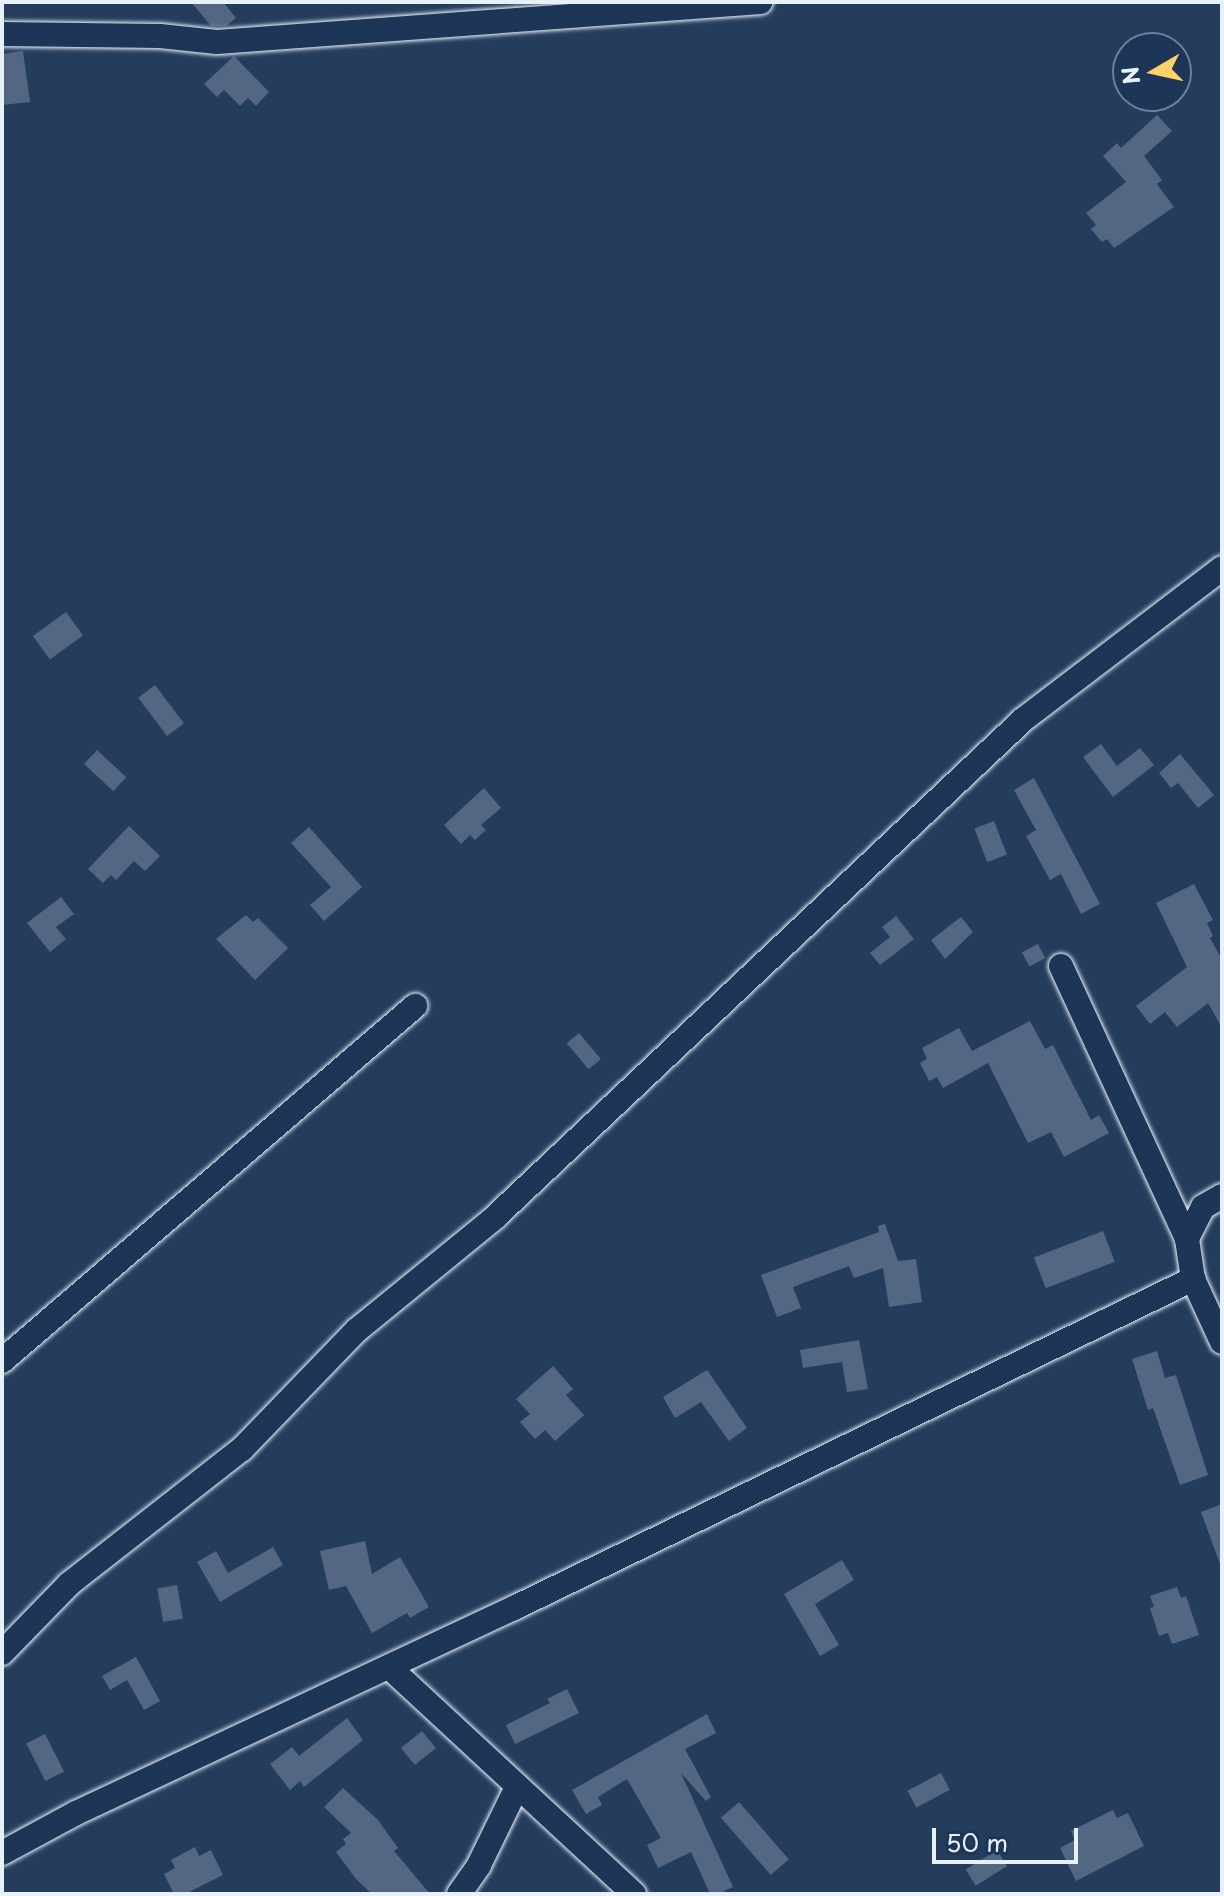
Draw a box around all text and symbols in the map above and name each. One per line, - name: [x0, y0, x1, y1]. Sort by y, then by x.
- north arrow: [1112, 32, 1192, 112]
- text: N: [1112, 64, 1147, 87]
- scale bar: [936, 1812, 1082, 1862]
- text: 50 m: [946, 1824, 1008, 1860]

